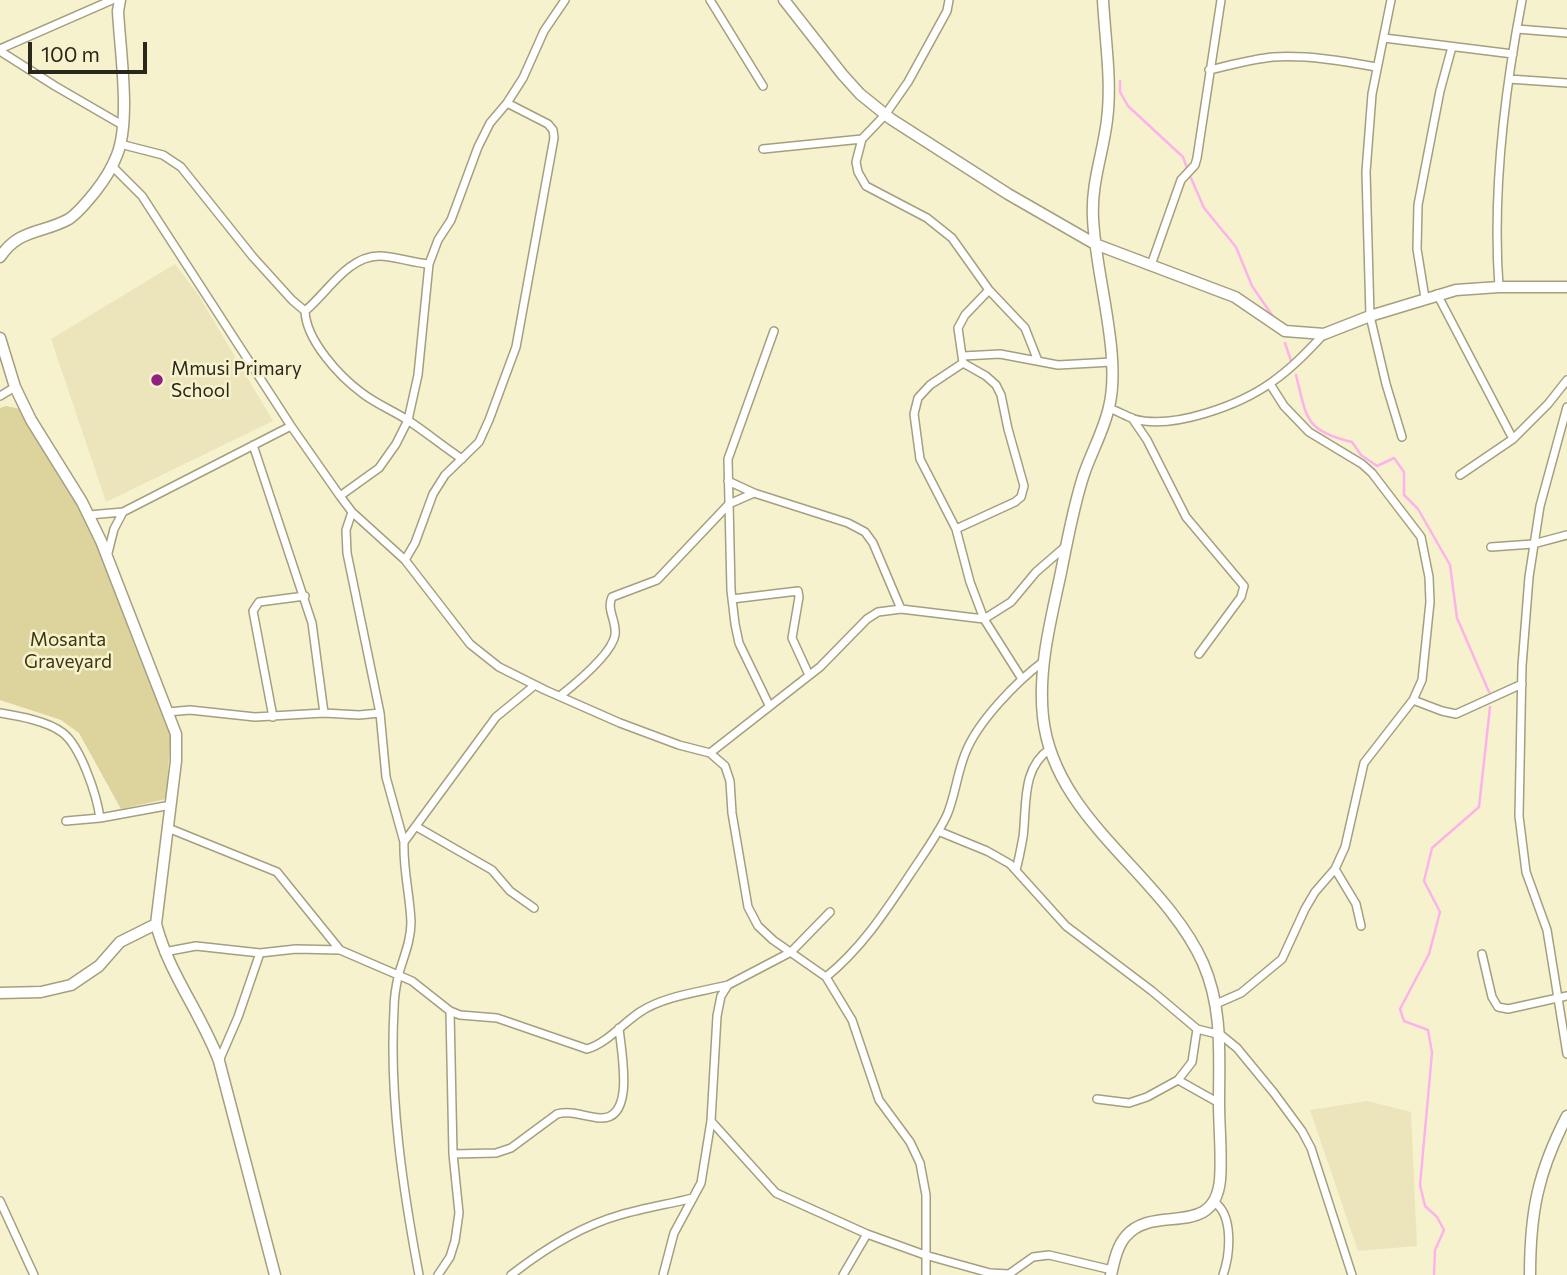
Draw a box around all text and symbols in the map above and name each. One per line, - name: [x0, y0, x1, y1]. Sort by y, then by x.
- scale bar: [32, 28, 150, 72]
- text: 100 m: [41, 41, 100, 66]
- place label: Mmusi Primary School: [171, 358, 302, 402]
- marker: Mmusi Primary School: [149, 372, 165, 388]
- park label: Mosanta Graveyard: [24, 629, 112, 673]

